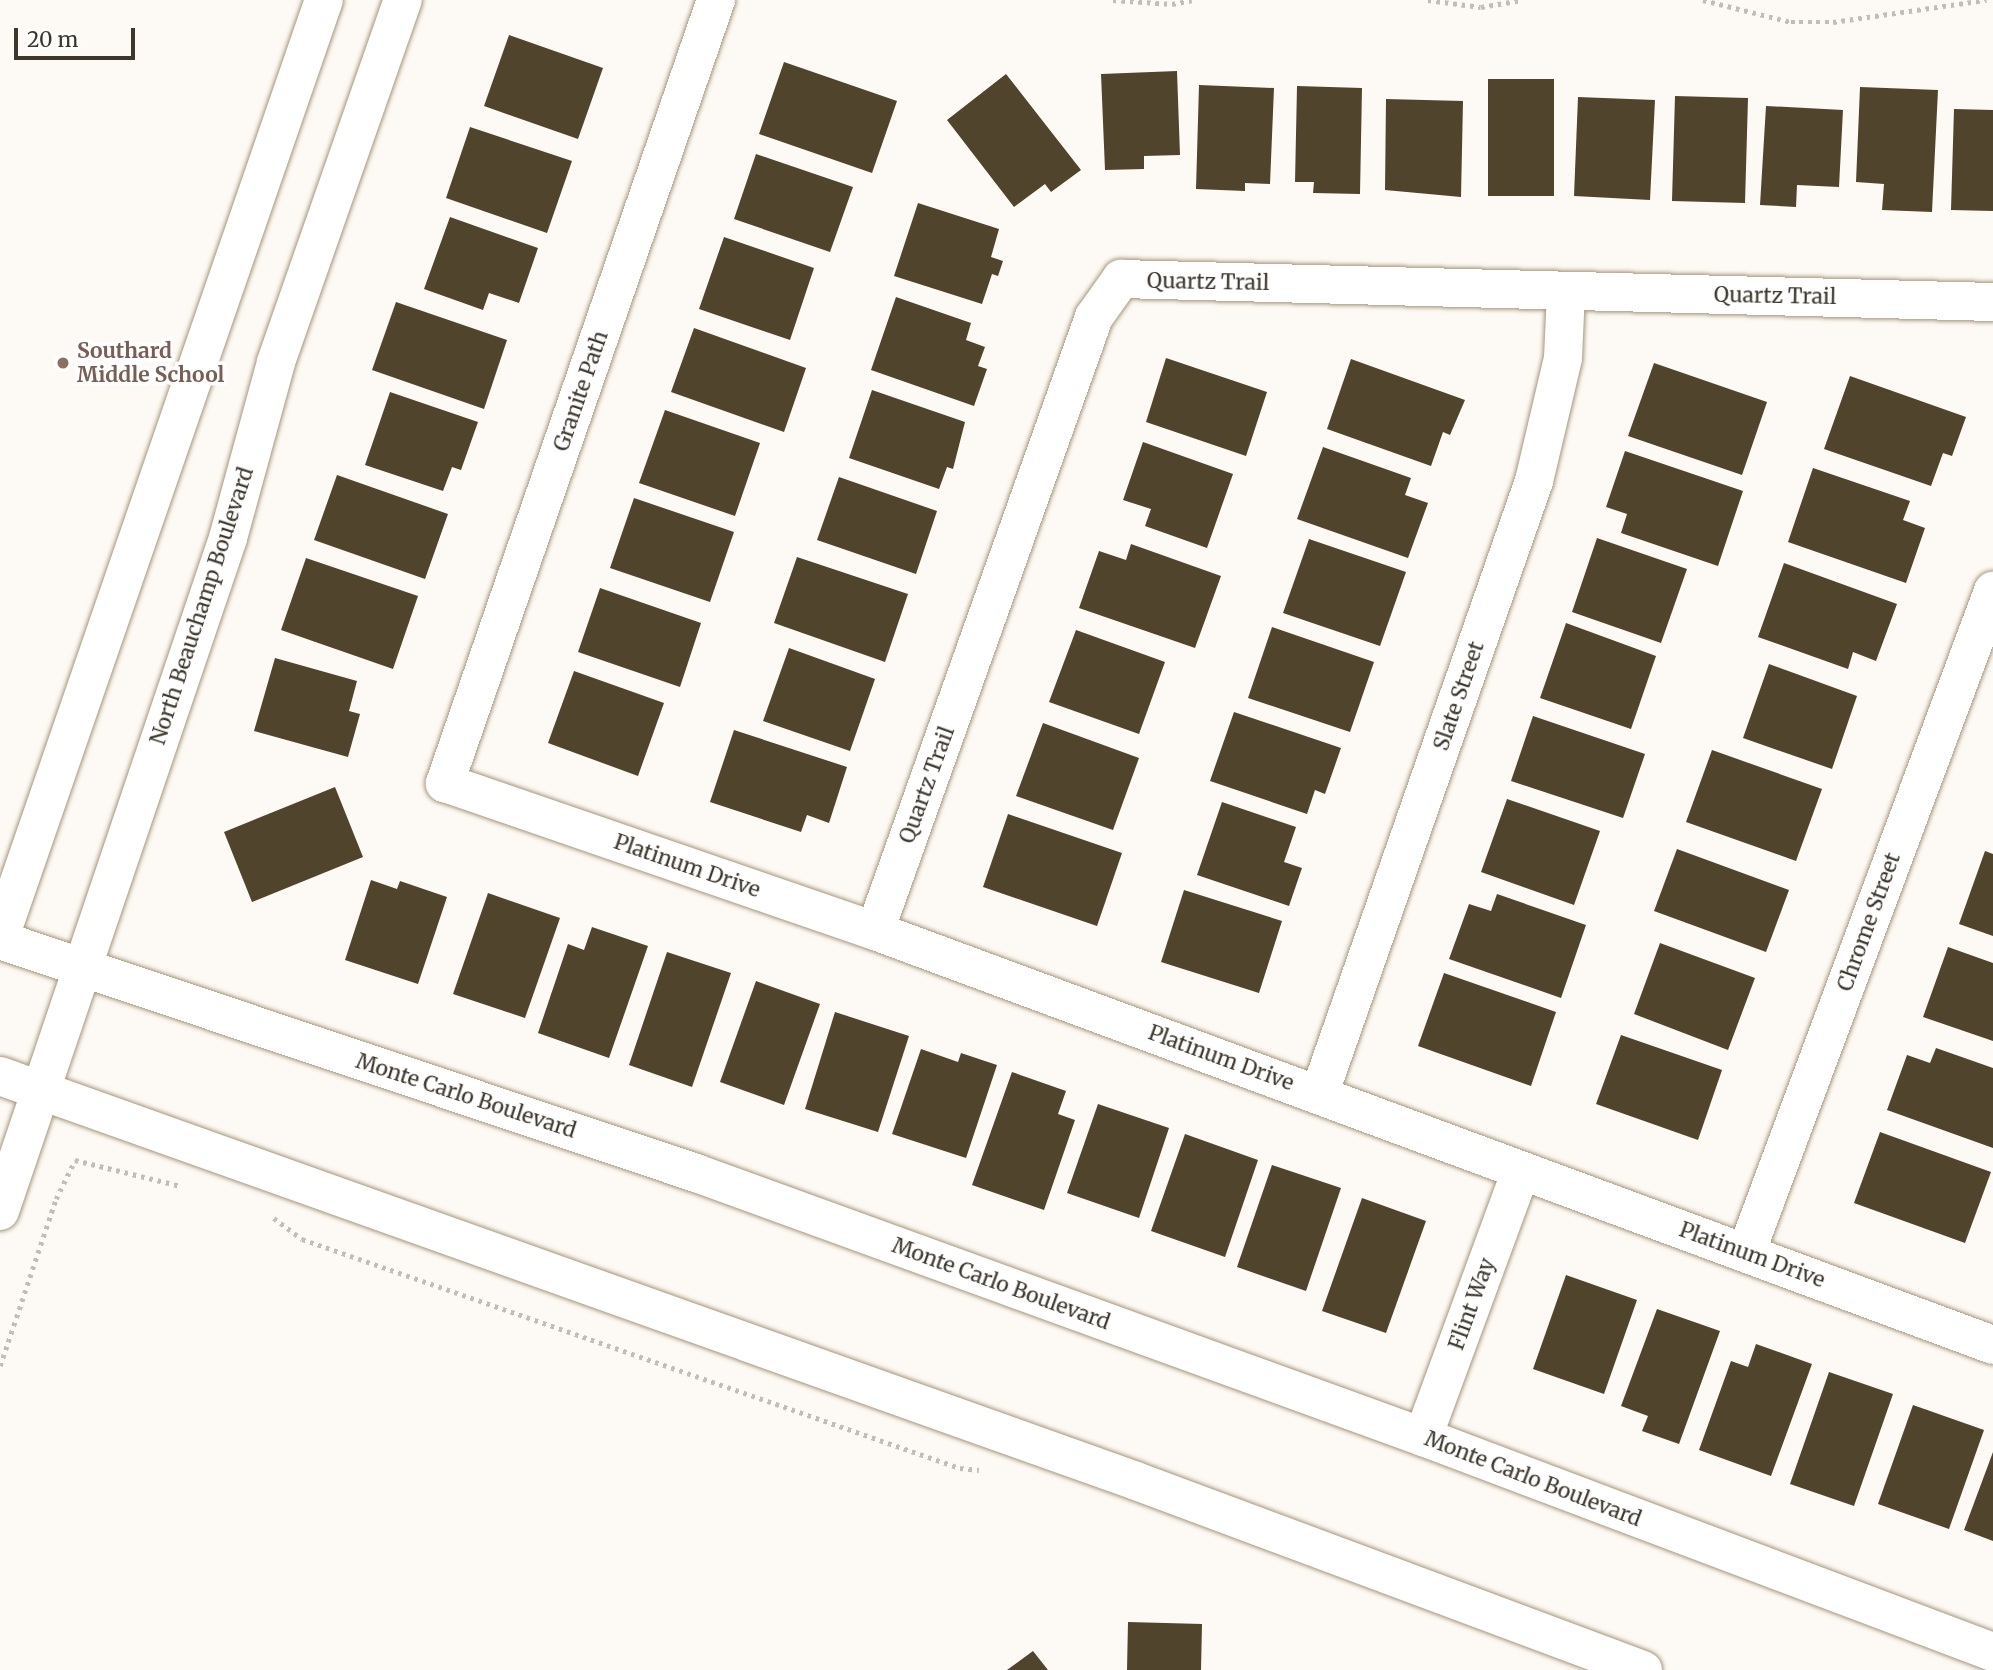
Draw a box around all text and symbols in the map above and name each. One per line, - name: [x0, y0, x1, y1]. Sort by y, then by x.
- scale bar: [18, 14, 138, 58]
- text: 20 m: [27, 26, 78, 53]
- street label: Quartz Trail: [1147, 268, 1269, 296]
- street label: Quartz Trail: [1714, 282, 1836, 310]
- street label: Granite Path: [549, 327, 613, 455]
- place label: Southard Middle School: [77, 338, 224, 388]
- marker: Southard Middle School: [55, 355, 71, 371]
- street label: North Beauchamp Boulevard: [145, 464, 259, 748]
- street label: Slate Street: [1429, 638, 1489, 754]
- street label: Quartz Trail: [894, 723, 960, 847]
- street label: Platinum Drive: [611, 829, 763, 903]
- street label: Chrome Street: [1832, 849, 1906, 995]
- street label: Platinum Drive: [1145, 1020, 1297, 1096]
- street label: Monte Carlo Boulevard: [353, 1048, 579, 1144]
- street label: Platinum Drive: [1676, 1217, 1828, 1293]
- street label: Monte Carlo Boulevard: [889, 1233, 1113, 1335]
- street label: Flint Way: [1444, 1255, 1500, 1353]
- street label: Monte Carlo Boulevard: [1421, 1426, 1645, 1532]

